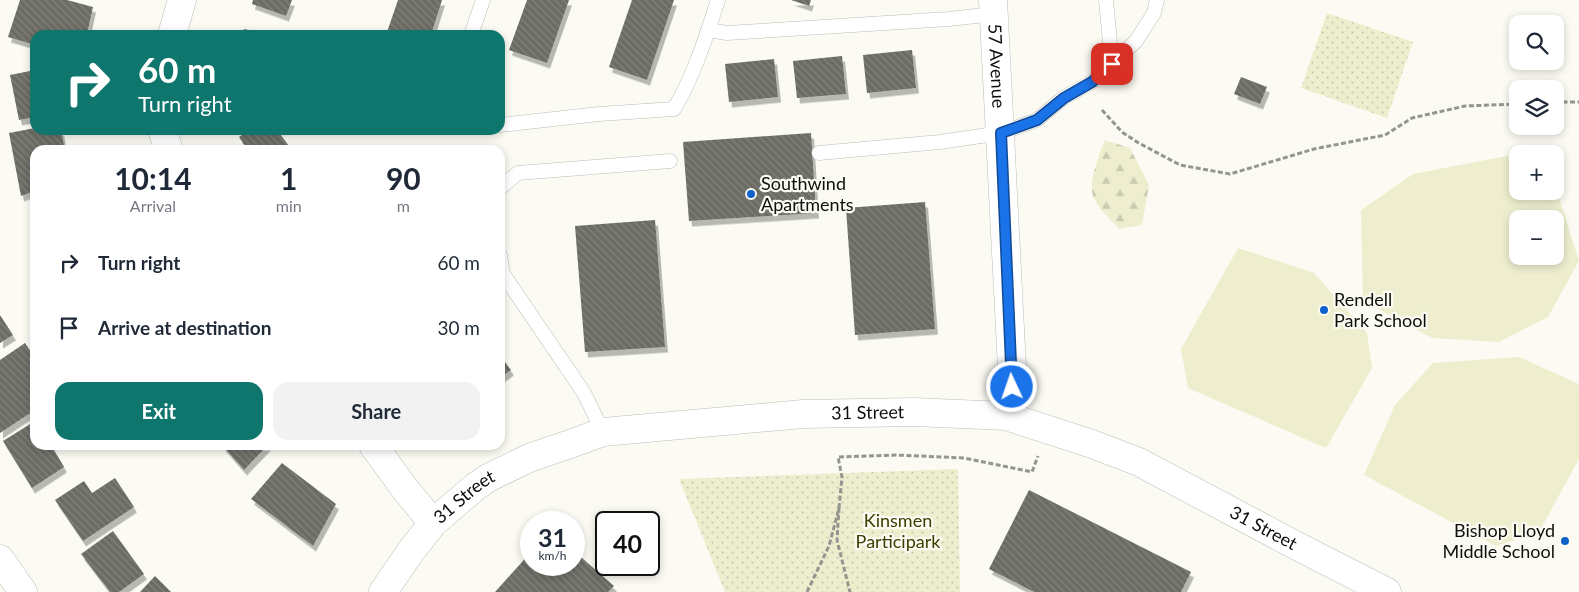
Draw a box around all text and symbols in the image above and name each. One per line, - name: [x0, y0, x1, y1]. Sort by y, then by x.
- map controls: [1509, 15, 1564, 265]
- button: search: [1509, 15, 1564, 70]
- street label: 57 Avenue: [984, 23, 1011, 109]
- pin: [1091, 43, 1133, 85]
- text: 60 m: [138, 48, 216, 90]
- icon: right: [55, 50, 120, 115]
- icon: arrive: [1098, 50, 1126, 78]
- button: layers: [1509, 80, 1564, 135]
- text: Turn right: [138, 90, 232, 117]
- button: +: [1509, 145, 1564, 200]
- text: 10:14: [114, 160, 192, 196]
- text: 1: [280, 160, 297, 196]
- text: 90: [386, 160, 421, 196]
- place label: Southwind Apartments: [761, 172, 854, 215]
- marker: Southwind Apartments: [745, 188, 757, 200]
- text: Arrival: [130, 196, 176, 215]
- text: min: [276, 196, 302, 215]
- text: m: [397, 196, 410, 215]
- button: −: [1509, 210, 1564, 265]
- icon: right: [55, 249, 83, 277]
- text: Turn right: [98, 251, 180, 274]
- text: 60 m: [437, 251, 480, 274]
- place label: Rendell Park School: [1334, 288, 1427, 331]
- marker: Rendell Park School: [1318, 304, 1330, 316]
- icon: arrive: [55, 314, 83, 342]
- text: Arrive at destination: [98, 316, 271, 339]
- text: 30 m: [437, 316, 480, 339]
- position arrow: [985, 360, 1037, 412]
- button: Exit: [55, 382, 263, 440]
- button: Share: [273, 382, 480, 440]
- street label: 31 Street: [831, 400, 905, 423]
- street label: 31 Street: [428, 464, 498, 528]
- street label: 31 Street: [1226, 500, 1302, 554]
- park label: Kinsmen Participark: [856, 509, 941, 552]
- speed limit sign: 40: [595, 511, 660, 576]
- place label: Bishop Lloyd Middle School: [1443, 519, 1555, 562]
- text: 31: [538, 522, 567, 552]
- marker: Bishop Lloyd Middle School: [1559, 535, 1571, 547]
- text: km/h: [538, 548, 567, 563]

